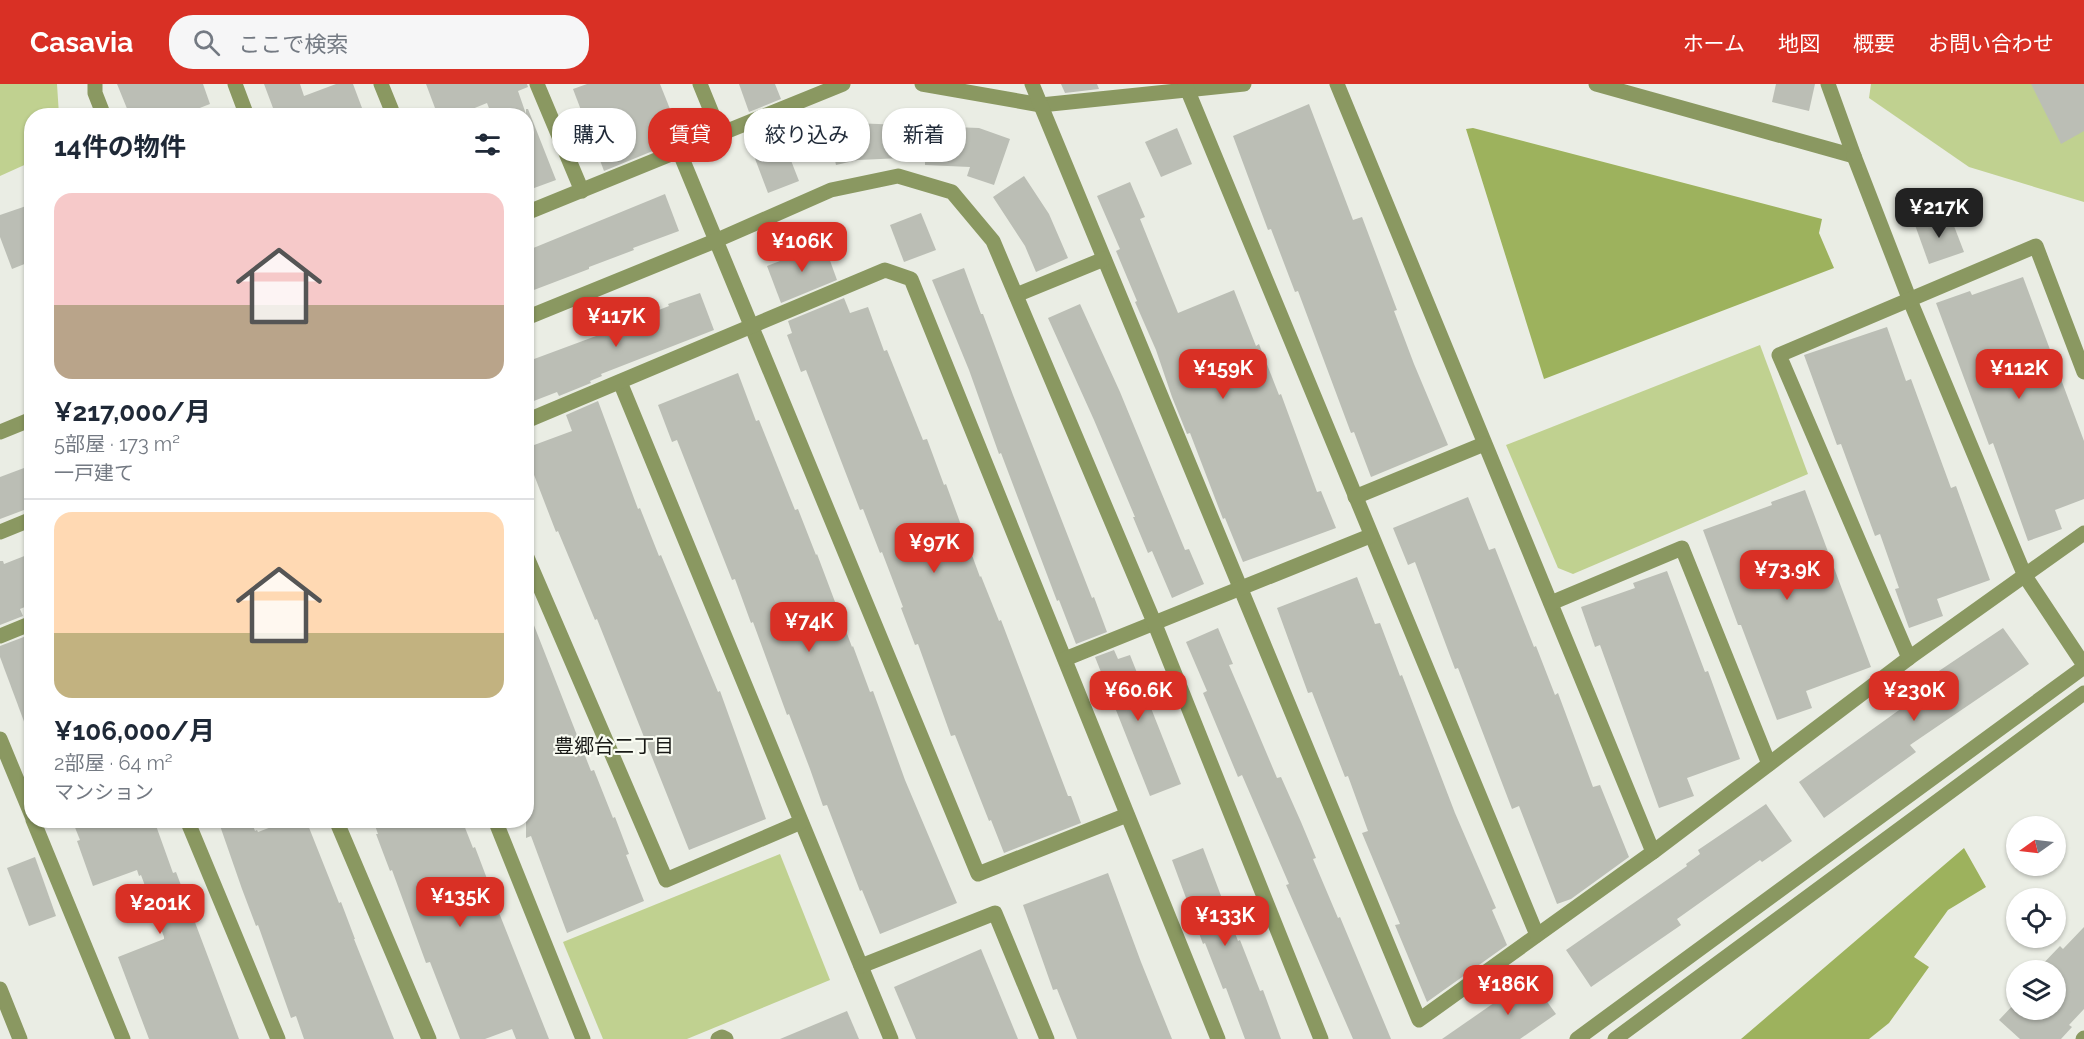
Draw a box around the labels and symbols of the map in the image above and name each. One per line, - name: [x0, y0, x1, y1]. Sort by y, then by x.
- pin: ¥217K: [1897, 188, 1981, 239]
- pin: ¥106K: [760, 222, 844, 273]
- pin: ¥117K: [574, 297, 658, 348]
- pin: ¥159K: [1181, 349, 1265, 400]
- pin: ¥112K: [1977, 349, 2061, 400]
- pin: ¥97K: [898, 523, 970, 574]
- pin: ¥73.9K: [1738, 550, 1836, 601]
- pin: ¥74K: [773, 602, 845, 653]
- pin: ¥60.6K: [1089, 671, 1187, 722]
- pin: ¥230K: [1872, 671, 1956, 722]
- district label: 豊郷台二丁目: [554, 734, 674, 758]
- north arrow: [2006, 816, 2066, 876]
- pin: ¥135K: [418, 877, 502, 928]
- pin: ¥201K: [118, 884, 202, 935]
- pin: ¥133K: [1183, 896, 1267, 947]
- pin: ¥186K: [1466, 965, 1550, 1016]

